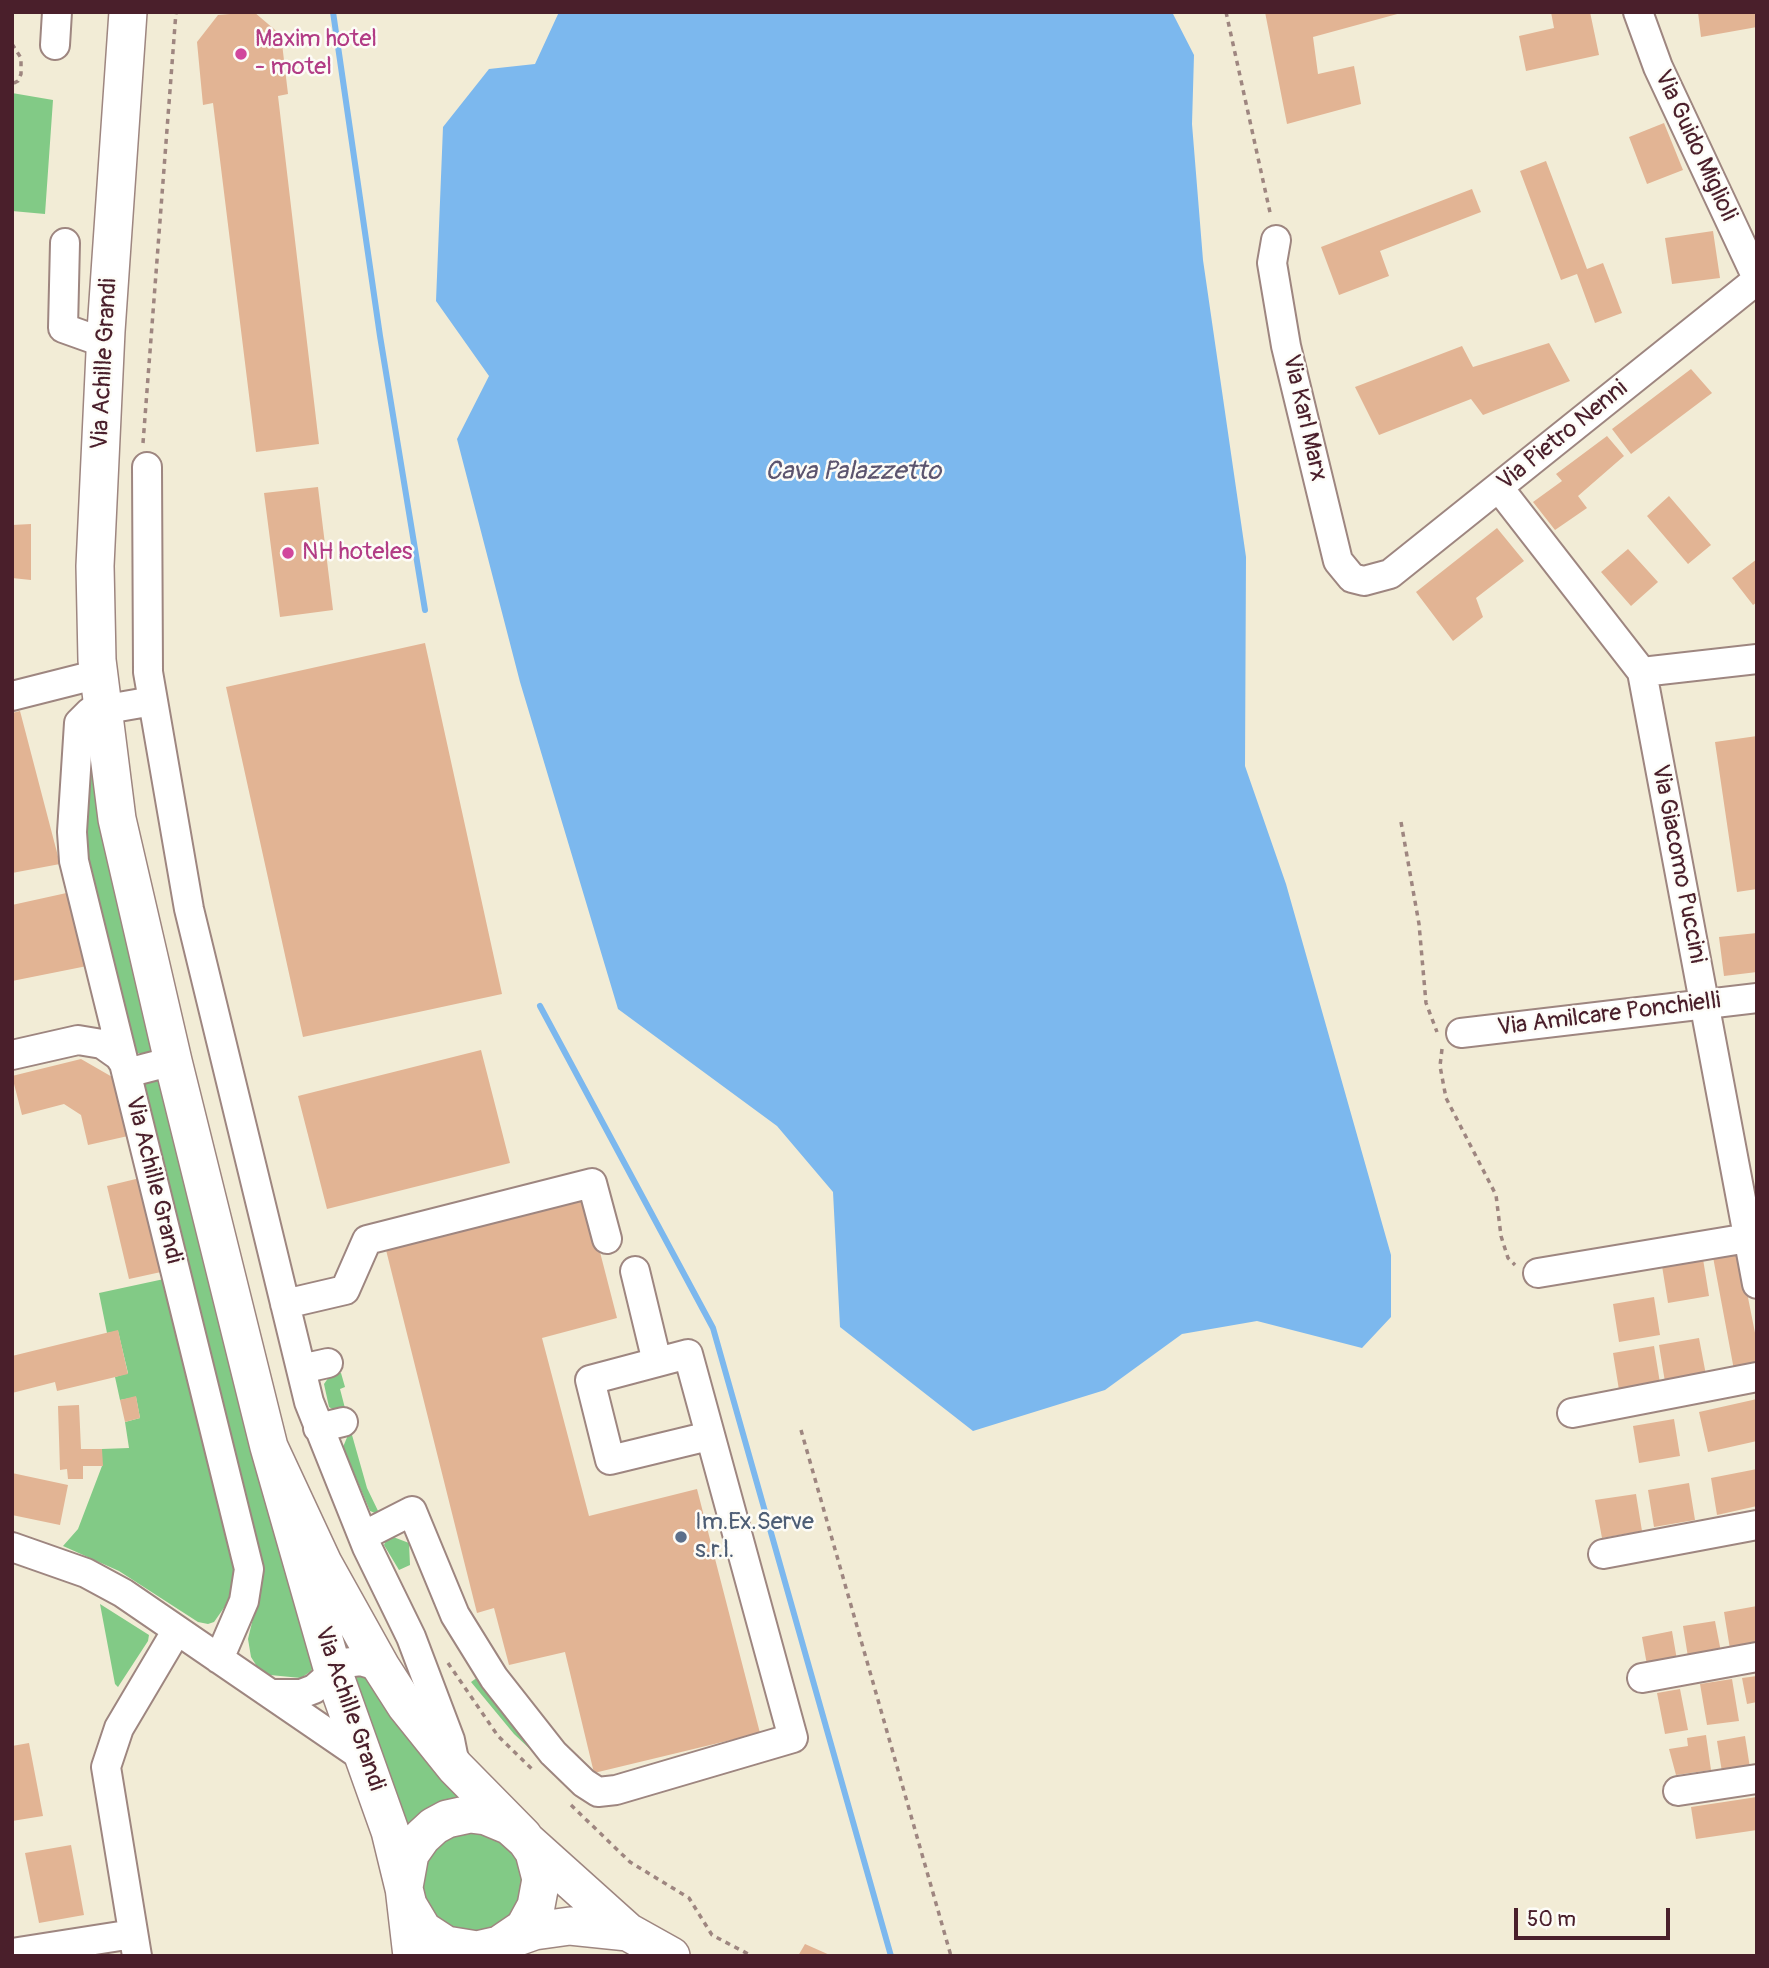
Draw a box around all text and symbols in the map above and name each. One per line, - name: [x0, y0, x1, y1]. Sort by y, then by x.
- place label: Maxim hotel - motel: [255, 26, 377, 82]
- marker: Maxim hotel - motel: [233, 46, 249, 62]
- street label: Via Guido Miglioli: [1647, 66, 1743, 226]
- street label: Via Achille Grandi: [86, 278, 124, 450]
- street label: Via Karl Marx: [1275, 352, 1333, 484]
- street label: Via Pietro Nenni: [1492, 375, 1634, 497]
- water label: Cava Palazzetto: [765, 456, 941, 488]
- place label: NH hoteles: [302, 539, 413, 567]
- marker: NH hoteles: [280, 545, 296, 561]
- street label: Via Giacomo Puccini: [1645, 762, 1711, 966]
- street label: Via Amilcare Ponchielli: [1496, 987, 1722, 1043]
- street label: Via Achille Grandi: [118, 1093, 188, 1267]
- place label: Im.Ex.Serve s.r.l.: [695, 1509, 814, 1565]
- marker: Im.Ex.Serve s.r.l.: [673, 1529, 689, 1545]
- street label: Via Achille Grandi: [307, 1623, 391, 1795]
- scale bar: [1517, 1895, 1673, 1939]
- text: 50 m: [1527, 1906, 1576, 1933]

